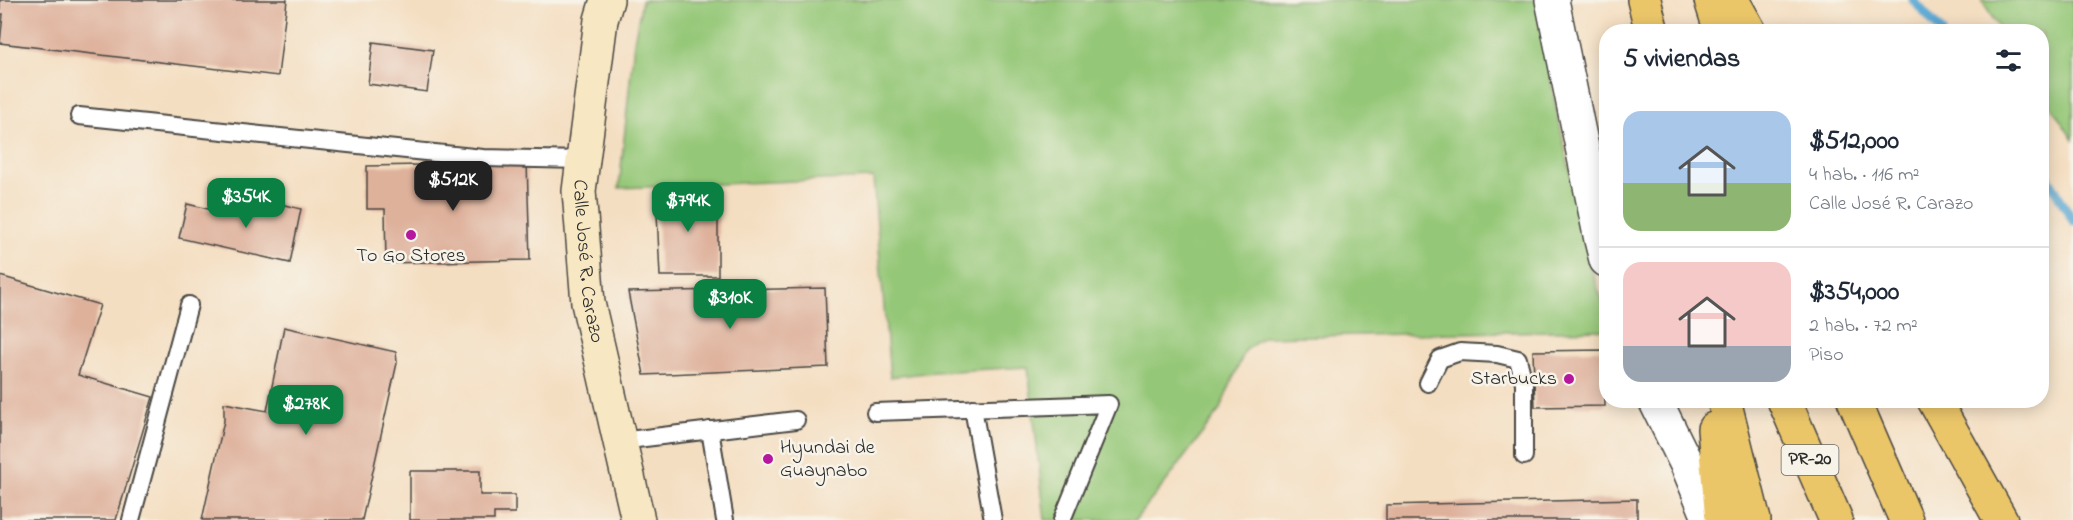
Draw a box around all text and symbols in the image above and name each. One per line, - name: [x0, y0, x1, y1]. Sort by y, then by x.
- text: 5 viviendas: [1623, 41, 1740, 79]
- icon: filters: [1992, 44, 2025, 77]
- text: $512,000: [1809, 123, 1899, 161]
- icon: home: [1671, 135, 1743, 207]
- pin: $512K: [411, 161, 495, 212]
- text: 4 hab. · 116 m²: [1809, 161, 1919, 190]
- text: $512K: [428, 166, 478, 195]
- pin: $354K: [204, 178, 288, 229]
- street label: Calle José R. Carazo: [564, 178, 611, 346]
- pin: $794K: [646, 182, 730, 233]
- text: $354K: [221, 183, 271, 212]
- text: $794K: [666, 187, 710, 216]
- text: Calle José R. Carazo: [1809, 190, 1973, 219]
- marker: To Go Stores: [404, 228, 418, 242]
- place label: To Go Stores: [356, 242, 466, 271]
- text: $354,000: [1809, 274, 1899, 312]
- pin: $310K: [688, 279, 772, 330]
- text: $310K: [707, 284, 753, 313]
- icon: home: [1671, 286, 1743, 358]
- text: 2 hab. · 72 m²: [1809, 312, 1918, 341]
- text: Piso: [1809, 341, 1844, 370]
- place label: Starbucks: [1471, 365, 1557, 394]
- marker: Starbucks: [1562, 372, 1576, 386]
- pin: $278K: [264, 385, 348, 436]
- text: $278K: [282, 390, 330, 419]
- place label: Hyundai de Guaynabo: [780, 434, 875, 486]
- road number: PR-20: [1782, 445, 1838, 475]
- marker: Hyundai de Guaynabo: [761, 452, 775, 466]

